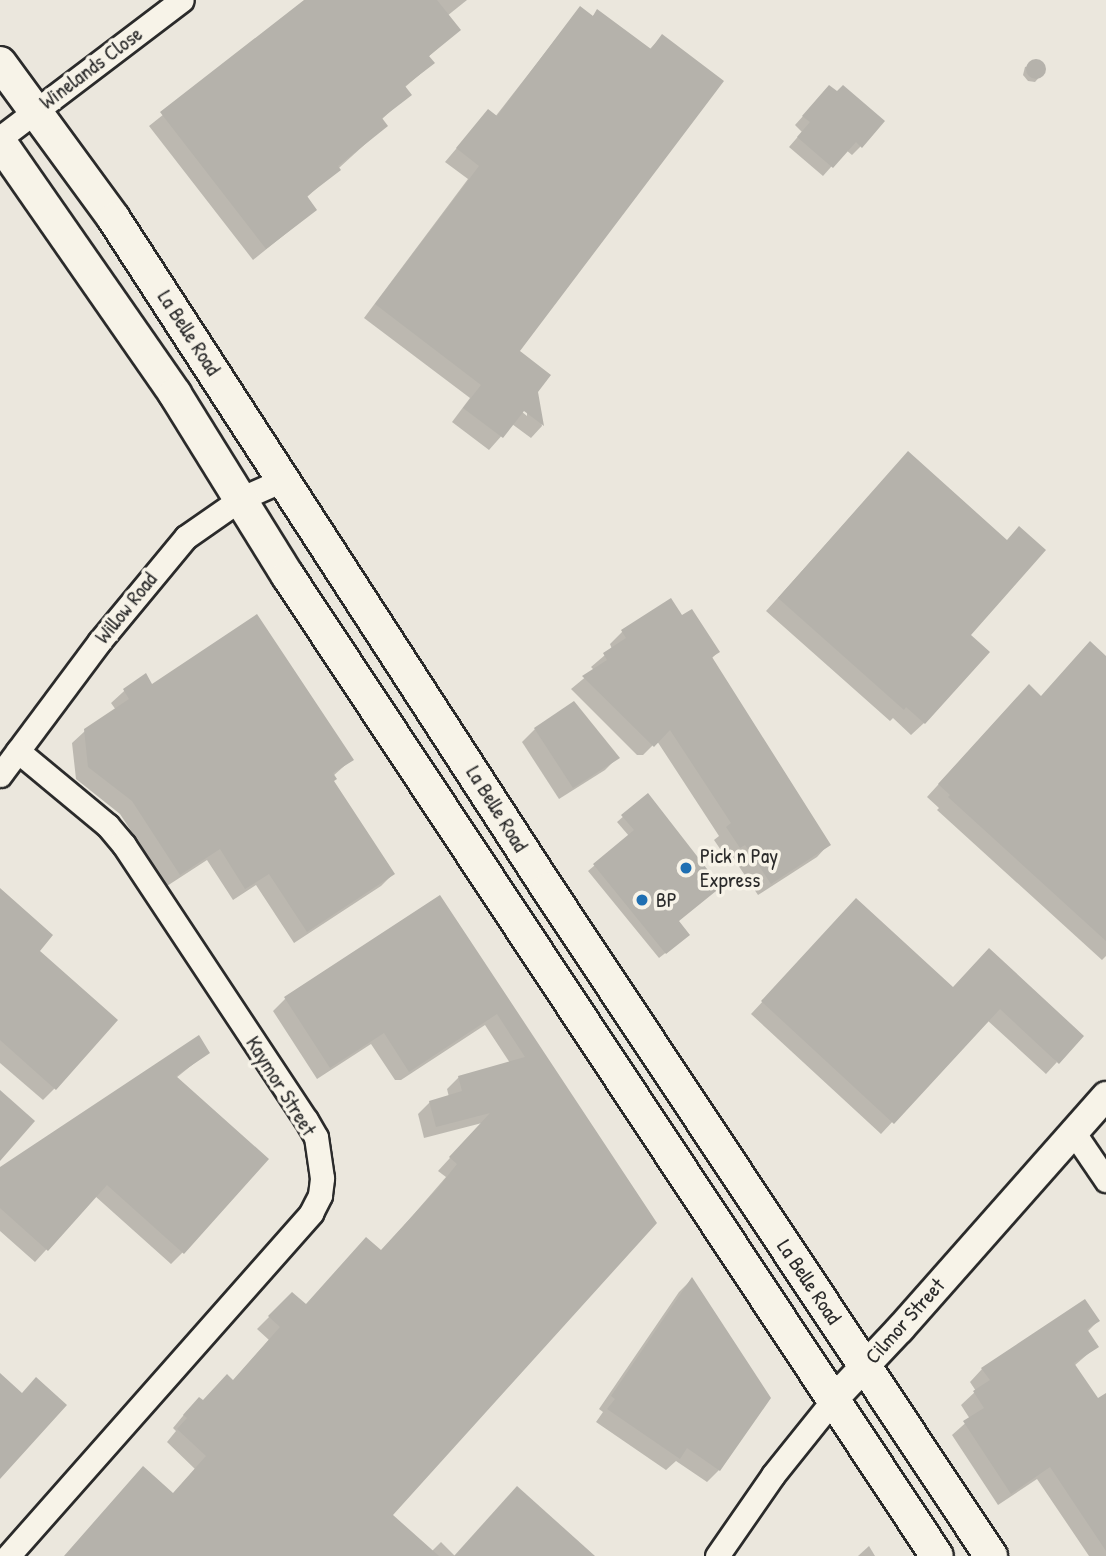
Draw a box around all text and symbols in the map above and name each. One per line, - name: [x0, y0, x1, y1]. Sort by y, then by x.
- street label: Winelands Close: [35, 21, 147, 115]
- street label: La Belle Road: [152, 286, 226, 380]
- street label: Willow Road: [90, 567, 162, 649]
- street label: La Belle Road: [461, 761, 533, 857]
- place label: Pick n Pay Express: [700, 843, 778, 893]
- marker: Pick n Pay Express: [678, 860, 694, 876]
- place label: BP: [656, 887, 677, 913]
- marker: BP: [634, 892, 650, 908]
- street label: Kaymor Street: [240, 1032, 322, 1140]
- street label: La Belle Road: [772, 1235, 846, 1329]
- street label: Cilmor Street: [860, 1273, 950, 1369]

